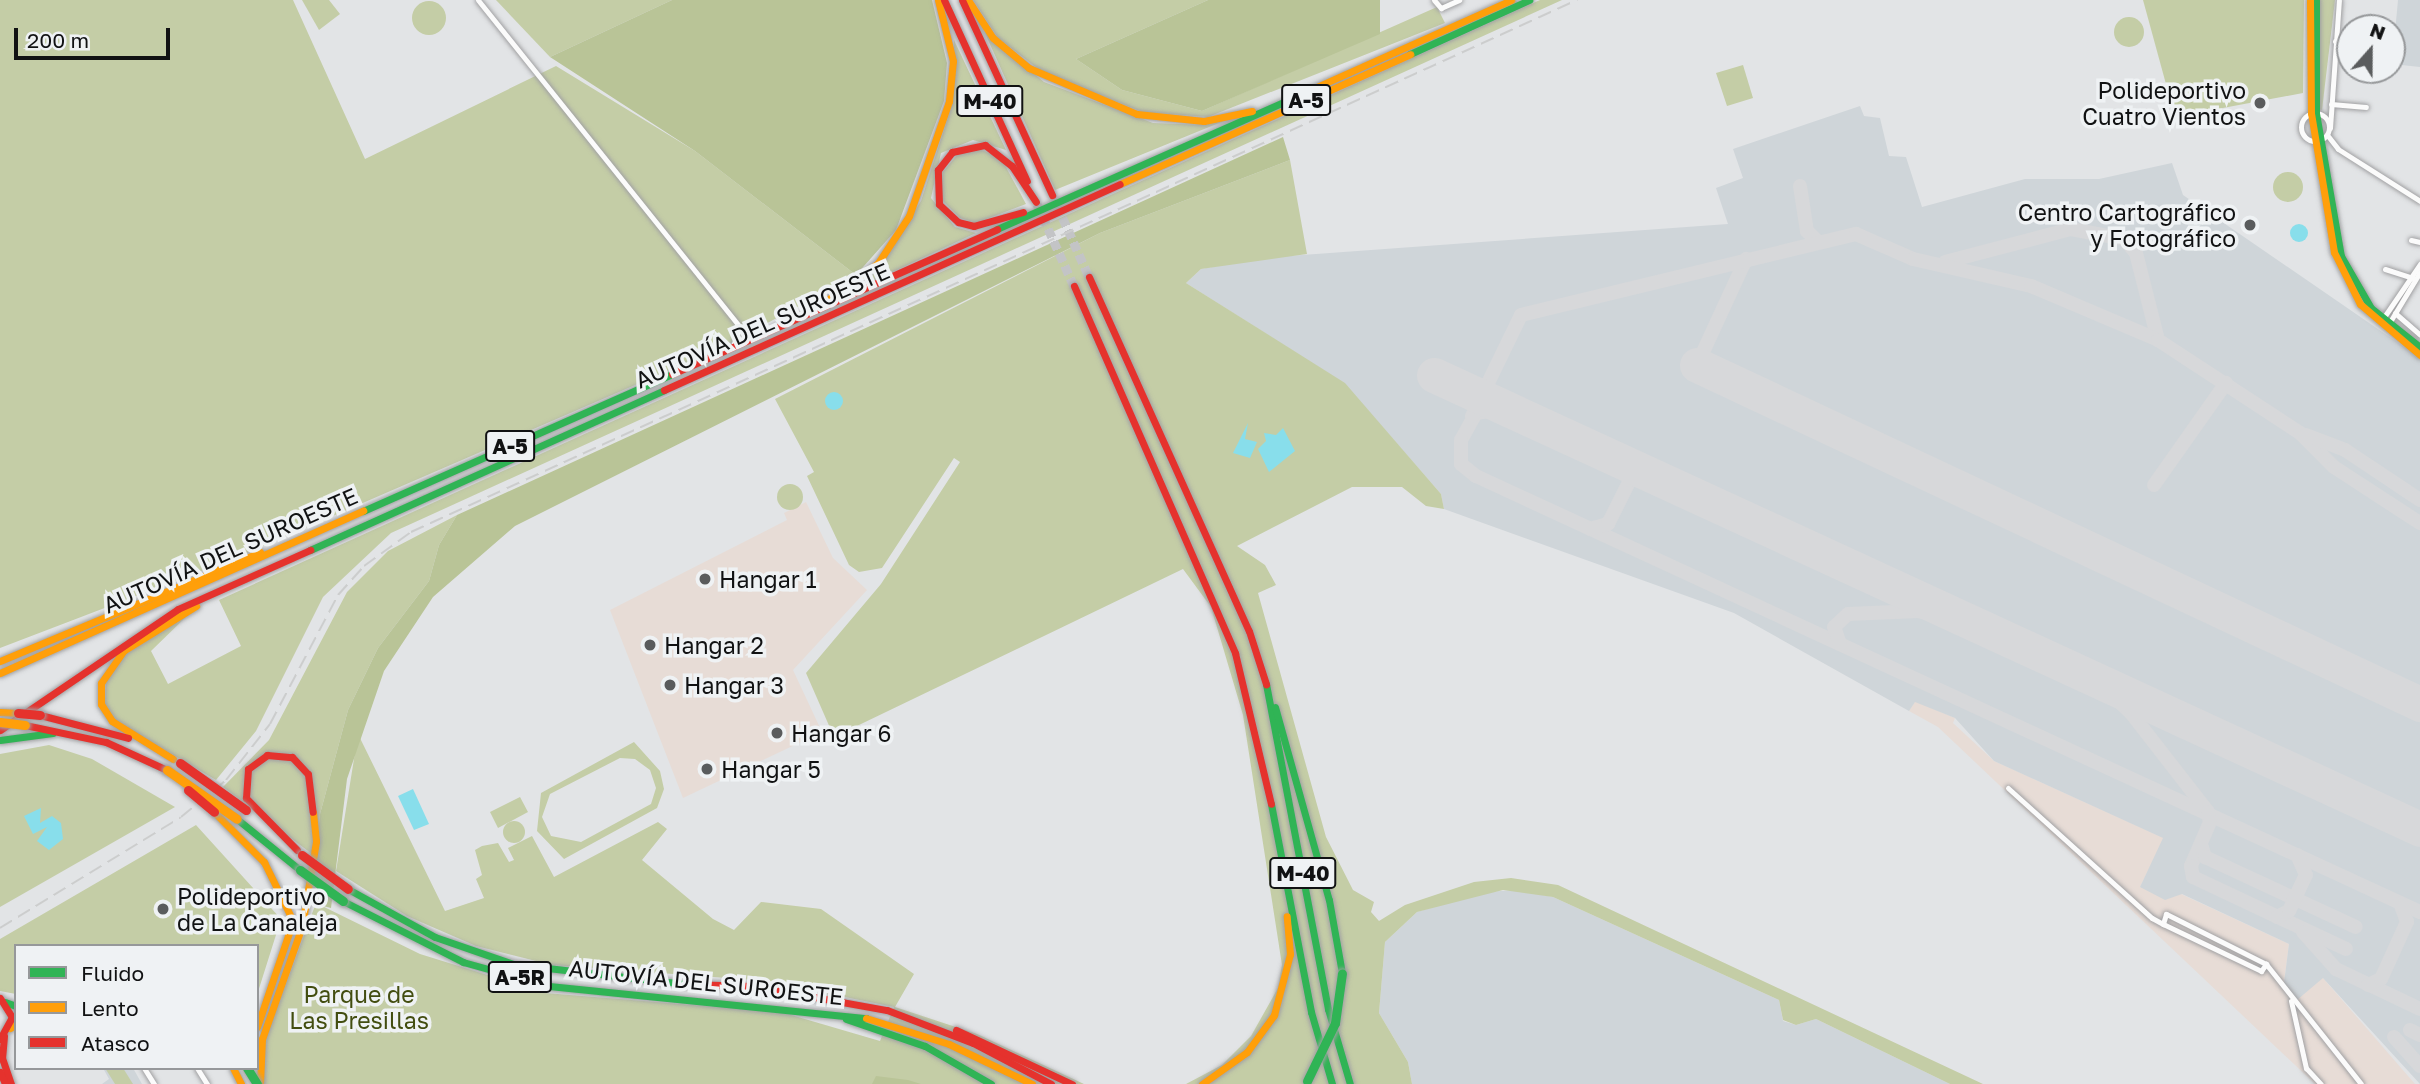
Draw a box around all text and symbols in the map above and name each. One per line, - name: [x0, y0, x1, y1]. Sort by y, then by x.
- scale bar: [18, 14, 173, 58]
- north arrow: [2336, 14, 2406, 84]
- text: N: [2367, 17, 2389, 44]
- text: 200 m: [27, 27, 89, 53]
- place label: Polideportivo Cuatro Vientos: [2082, 76, 2246, 130]
- road number: A-5: [1280, 82, 1332, 118]
- road number: M-40: [955, 84, 1025, 119]
- marker: Polideportivo Cuatro Vientos: [2252, 95, 2268, 111]
- place label: Centro Cartográfico y Fotográfico: [2018, 198, 2236, 252]
- marker: Centro Cartográfico y Fotográfico: [2242, 217, 2258, 233]
- street label: AUTOVÍA DEL SUROESTE: [630, 256, 894, 394]
- road number: A-5: [484, 428, 536, 464]
- street label: AUTOVÍA DEL SUROESTE: [98, 481, 362, 619]
- place label: Hangar 1: [719, 565, 817, 593]
- marker: Hangar 1: [697, 571, 713, 587]
- place label: Hangar 2: [664, 631, 764, 659]
- marker: Hangar 2: [642, 637, 658, 653]
- place label: Hangar 3: [684, 671, 784, 699]
- marker: Hangar 3: [662, 677, 678, 693]
- place label: Hangar 6: [791, 719, 891, 747]
- marker: Hangar 6: [769, 725, 785, 741]
- place label: Hangar 5: [721, 755, 821, 783]
- marker: Hangar 5: [699, 761, 715, 777]
- road number: M-40: [1268, 856, 1338, 890]
- place label: Polideportivo de La Canaleja: [177, 882, 338, 936]
- marker: Polideportivo de La Canaleja: [155, 901, 171, 917]
- legend: [14, 944, 259, 1070]
- street label: AUTOVÍA DEL SUROESTE: [567, 954, 845, 1010]
- text: Fluido: [81, 960, 144, 986]
- road number: A-5R: [487, 960, 553, 995]
- park label: Parque de Las Presillas: [289, 980, 429, 1034]
- text: Lento: [81, 995, 139, 1021]
- text: Atasco: [81, 1030, 150, 1056]

